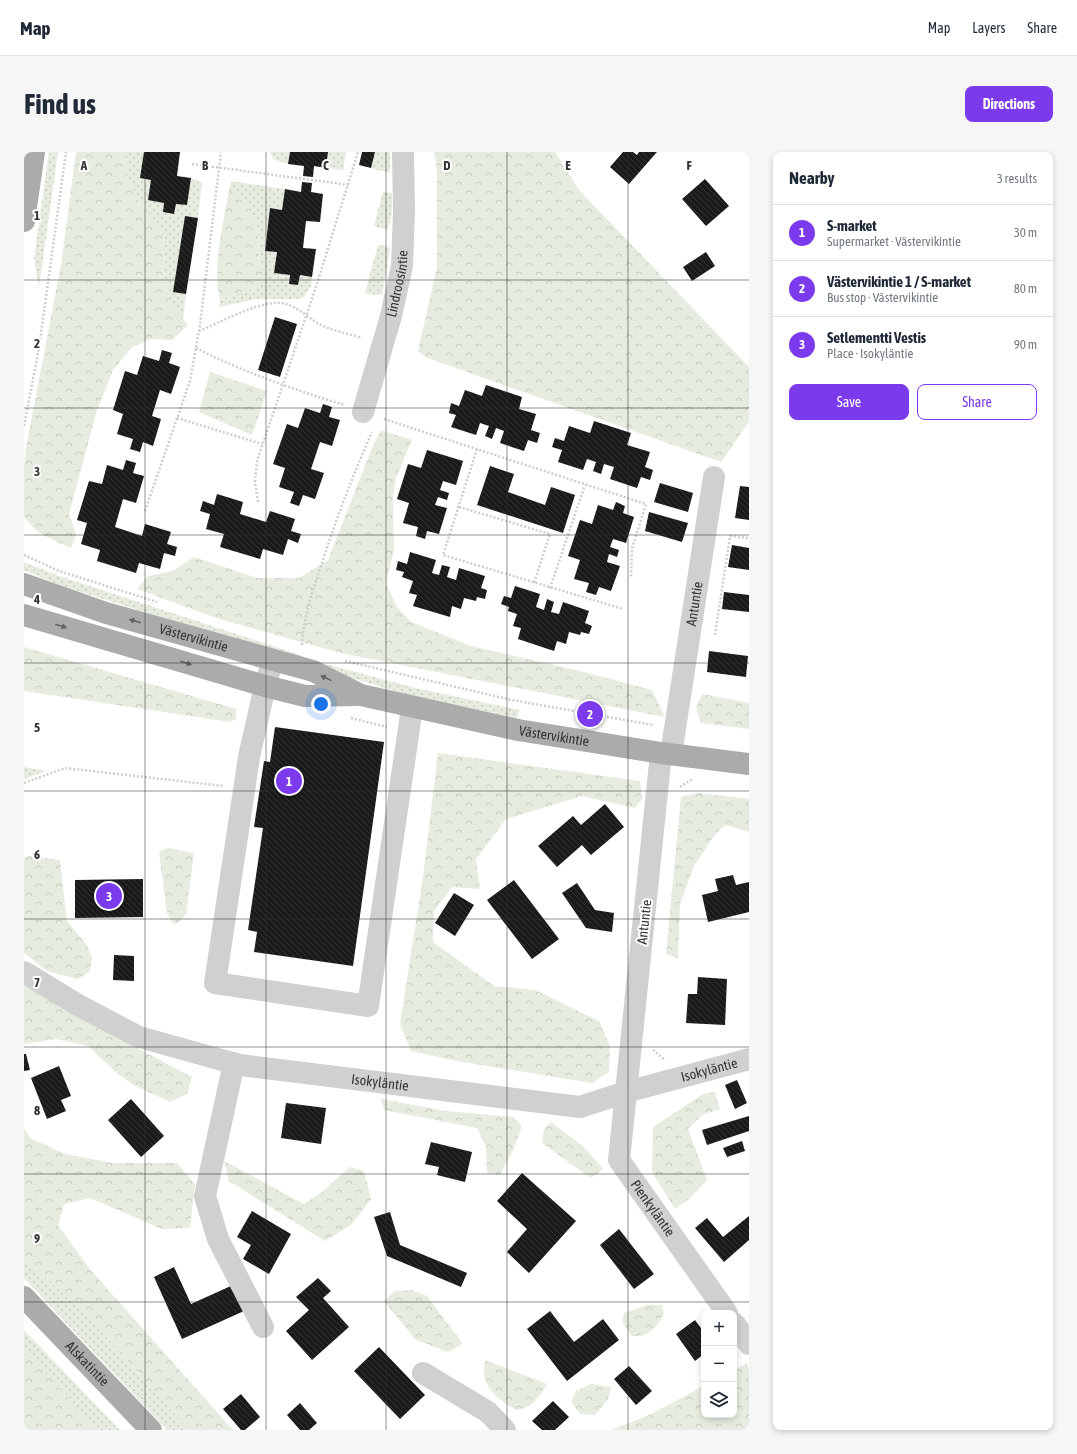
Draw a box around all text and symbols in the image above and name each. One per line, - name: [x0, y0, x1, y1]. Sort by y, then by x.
- text: Map: [20, 17, 51, 39]
- text: Map: [928, 20, 950, 36]
- text: Layers: [972, 20, 1005, 36]
- text: Share: [1027, 20, 1057, 36]
- button: Directions: [965, 86, 1053, 122]
- text: Find us: [24, 88, 96, 120]
- text: A: [80, 158, 88, 173]
- text: B: [202, 158, 209, 173]
- text: C: [323, 158, 329, 173]
- text: D: [443, 158, 451, 173]
- text: E: [565, 158, 571, 173]
- text: F: [686, 158, 692, 173]
- text: Nearby: [789, 168, 835, 188]
- text: 3 results: [997, 171, 1037, 186]
- text: 1: [34, 208, 40, 223]
- text: S-market: [827, 217, 877, 234]
- text: 1: [799, 225, 805, 240]
- text: 30 m: [1014, 225, 1037, 240]
- text: Supermarket · Västervikintie: [827, 234, 961, 249]
- street label: Lindroosintie: [383, 250, 411, 319]
- text: Västervikintie 1 / S-market: [827, 273, 971, 290]
- text: 2: [799, 281, 805, 296]
- text: 80 m: [1014, 281, 1037, 296]
- text: Bus stop · Västervikintie: [827, 290, 938, 305]
- text: Setlementti Vestis: [827, 329, 926, 346]
- text: 2: [34, 336, 40, 351]
- text: 3: [799, 337, 805, 352]
- text: 90 m: [1014, 337, 1037, 352]
- text: Place · Isokyläntie: [827, 346, 913, 361]
- button: Save: [789, 384, 909, 420]
- button: Share: [917, 384, 1037, 420]
- text: 3: [34, 464, 40, 479]
- street label: Antuntie: [683, 580, 706, 627]
- text: 4: [33, 592, 40, 607]
- one-way arrow: [129, 618, 141, 624]
- street label: Västervikintie: [157, 620, 230, 655]
- one-way arrow: [56, 623, 68, 629]
- one-way arrow: [180, 660, 192, 666]
- one-way arrow: [321, 675, 332, 681]
- your location: [311, 694, 331, 714]
- pin: 2: [577, 699, 603, 729]
- text: 5: [34, 720, 40, 735]
- street label: Västervikintie: [518, 722, 590, 749]
- pin: 1: [276, 766, 302, 796]
- text: 6: [34, 847, 40, 862]
- pin: 3: [96, 881, 122, 911]
- street label: Antuntie: [634, 899, 654, 945]
- text: 7: [34, 975, 40, 990]
- street label: Isokyläntie: [679, 1054, 739, 1085]
- street label: Isokyläntie: [350, 1071, 410, 1094]
- text: 8: [34, 1103, 40, 1118]
- street label: Pienkyläntie: [627, 1177, 678, 1239]
- text: 9: [34, 1231, 40, 1246]
- map controls: [701, 1310, 737, 1418]
- button: +: [701, 1310, 737, 1346]
- street label: Alskatintie: [62, 1338, 113, 1389]
- button: −: [701, 1346, 737, 1382]
- button: layers: [701, 1382, 737, 1418]

